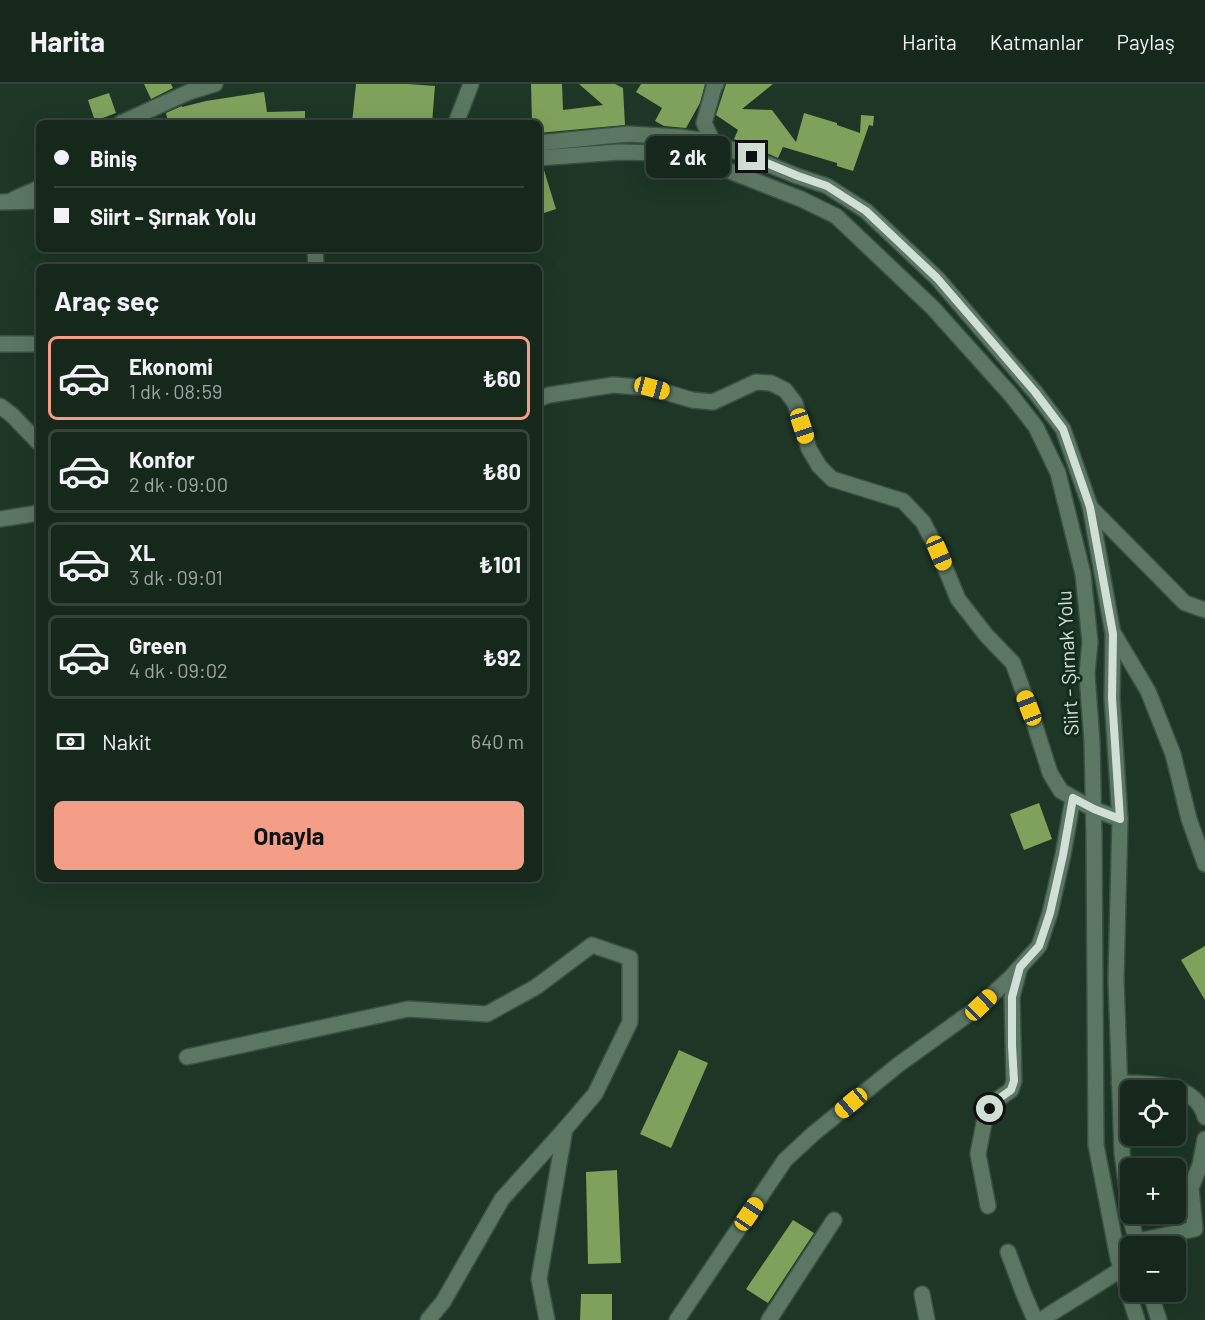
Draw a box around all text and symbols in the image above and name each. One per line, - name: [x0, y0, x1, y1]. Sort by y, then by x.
- text: Harita: [30, 24, 105, 58]
- text: Harita: [902, 29, 957, 54]
- text: Katmanlar: [990, 29, 1084, 54]
- text: Paylaş: [1117, 29, 1175, 54]
- callout: 2 dk: [647, 136, 731, 178]
- route end: [738, 143, 765, 170]
- text: Biniş: [90, 145, 137, 171]
- text: 2 dk: [669, 145, 707, 169]
- text: Siirt - Şırnak Yolu: [90, 203, 256, 229]
- text: Araç seç: [54, 284, 159, 316]
- icon: car: [57, 351, 111, 405]
- text: Ekonomi: [129, 353, 213, 379]
- text: ₺60: [482, 365, 521, 391]
- car: [632, 375, 672, 401]
- text: 1 dk · 08:59: [129, 379, 222, 403]
- car: [788, 406, 816, 446]
- icon: car: [57, 444, 111, 498]
- text: Konfor: [129, 446, 195, 472]
- text: ₺80: [482, 458, 521, 484]
- text: 2 dk · 09:00: [129, 472, 228, 496]
- car: [924, 533, 954, 573]
- icon: car: [57, 537, 111, 591]
- text: XL: [129, 539, 155, 565]
- text: ₺101: [479, 551, 521, 577]
- text: 3 dk · 09:01: [129, 565, 223, 589]
- street label: Siirt - Şırnak Yolu: [1051, 590, 1083, 736]
- icon: car: [57, 630, 111, 684]
- text: Green: [129, 632, 187, 658]
- text: ₺92: [483, 644, 521, 670]
- text: 4 dk · 09:02: [129, 658, 228, 682]
- car: [1014, 688, 1044, 728]
- icon: cash: [54, 725, 87, 758]
- text: Nakit: [102, 728, 152, 754]
- text: 640 m: [471, 729, 524, 753]
- button: Onayla: [54, 801, 524, 870]
- car: [962, 986, 1000, 1024]
- map controls: [1120, 1080, 1186, 1302]
- button: locate: [1120, 1080, 1186, 1146]
- car: [831, 1085, 871, 1121]
- route start: [976, 1095, 1003, 1122]
- button: +: [1120, 1158, 1186, 1224]
- car: [731, 1194, 767, 1234]
- button: −: [1120, 1236, 1186, 1302]

